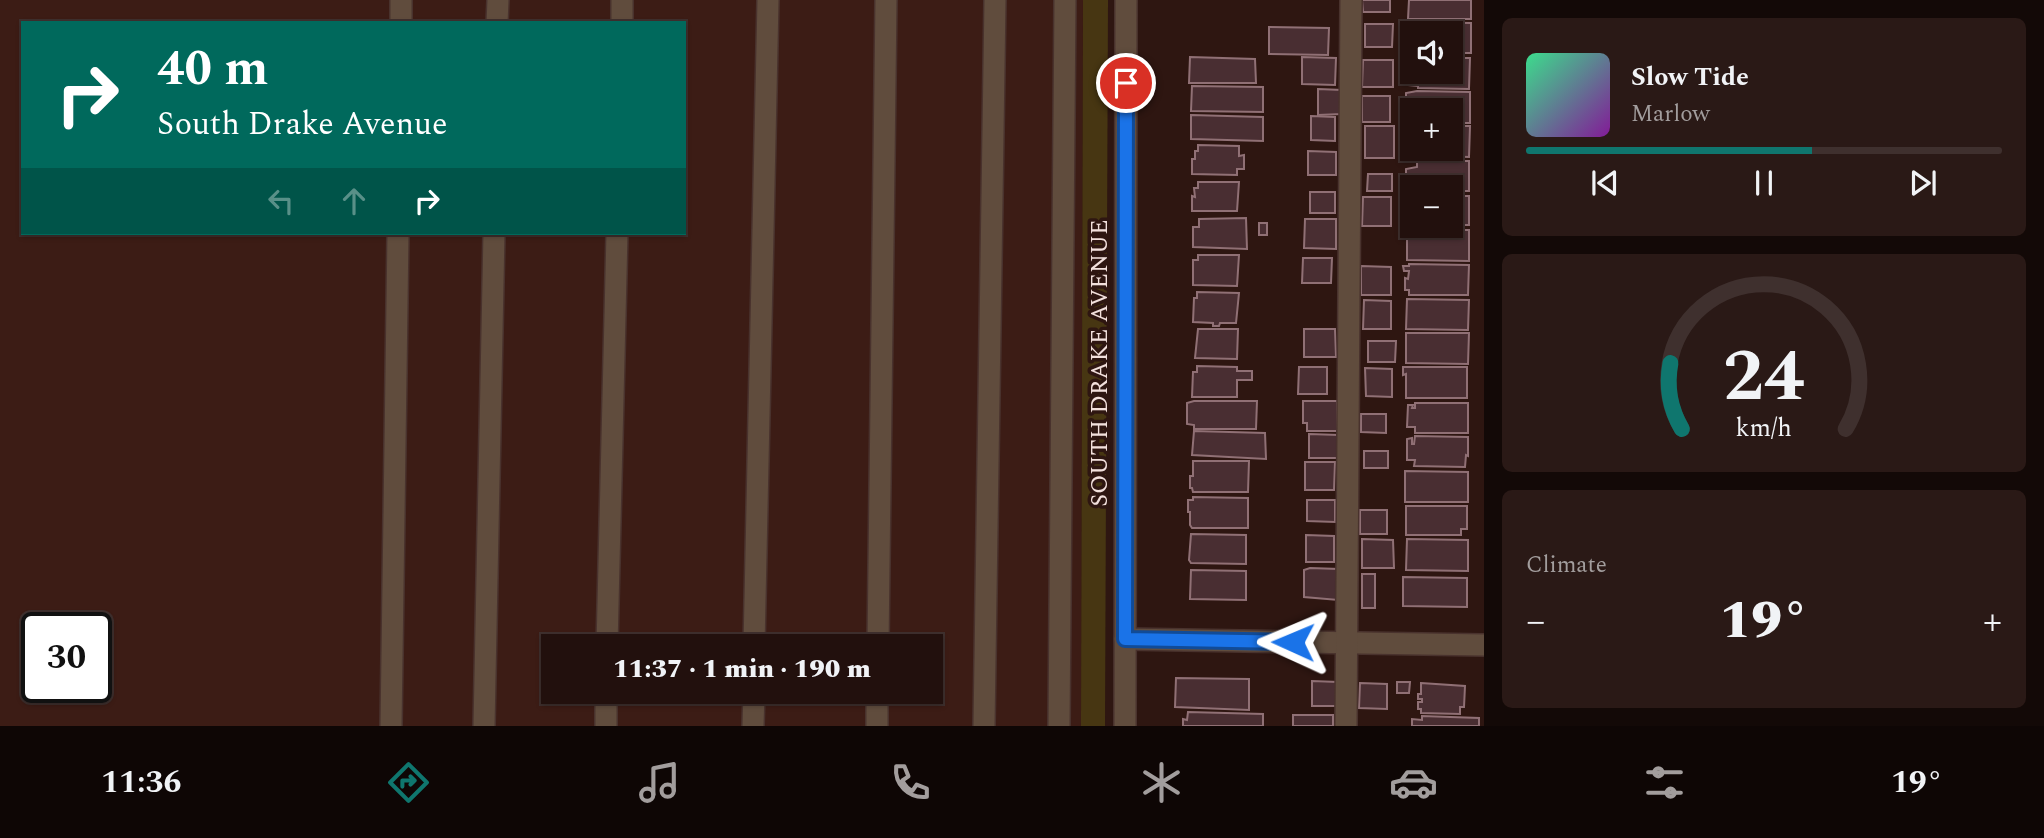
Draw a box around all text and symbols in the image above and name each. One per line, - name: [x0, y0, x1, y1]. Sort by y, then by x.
- map controls: [1400, 21, 1463, 238]
- button: sound: [1400, 21, 1463, 84]
- text: 40 m: [157, 32, 268, 107]
- icon: right: [42, 49, 133, 140]
- pin: [1096, 53, 1156, 113]
- text: Slow Tide: [1631, 57, 1749, 97]
- icon: arrive: [1107, 64, 1145, 102]
- text: Marlow: [1631, 97, 1710, 132]
- button: +: [1400, 98, 1463, 161]
- text: South Drake Avenue: [157, 100, 447, 149]
- icon: previous: [1586, 164, 1624, 202]
- icon: pause: [1745, 164, 1783, 202]
- icon: next: [1904, 164, 1942, 202]
- button: −: [1400, 175, 1463, 238]
- icon: left: [262, 182, 300, 220]
- icon: ahead: [335, 182, 373, 220]
- icon: right: [408, 182, 446, 220]
- street label: SOUTH DRAKE AVENUE: [1082, 219, 1118, 507]
- text: 24: [1723, 322, 1805, 433]
- text: km/h: [1736, 410, 1792, 448]
- text: Climate: [1526, 548, 1607, 583]
- text: 19°: [1720, 582, 1808, 661]
- text: −: [1526, 593, 1545, 651]
- text: +: [1983, 593, 2002, 651]
- position arrow: [1256, 605, 1330, 679]
- speed limit sign: 30: [21, 612, 112, 703]
- text: 11:37 · 1 min · 190 m: [613, 649, 871, 689]
- text: 11:36: [101, 758, 181, 807]
- icon: directions: [384, 758, 433, 807]
- icon: music: [635, 758, 684, 807]
- icon: phone: [886, 758, 935, 807]
- icon: climate: [1137, 758, 1186, 807]
- icon: car: [1389, 758, 1438, 807]
- icon: filters: [1640, 758, 1689, 807]
- text: 19°: [1891, 758, 1943, 807]

